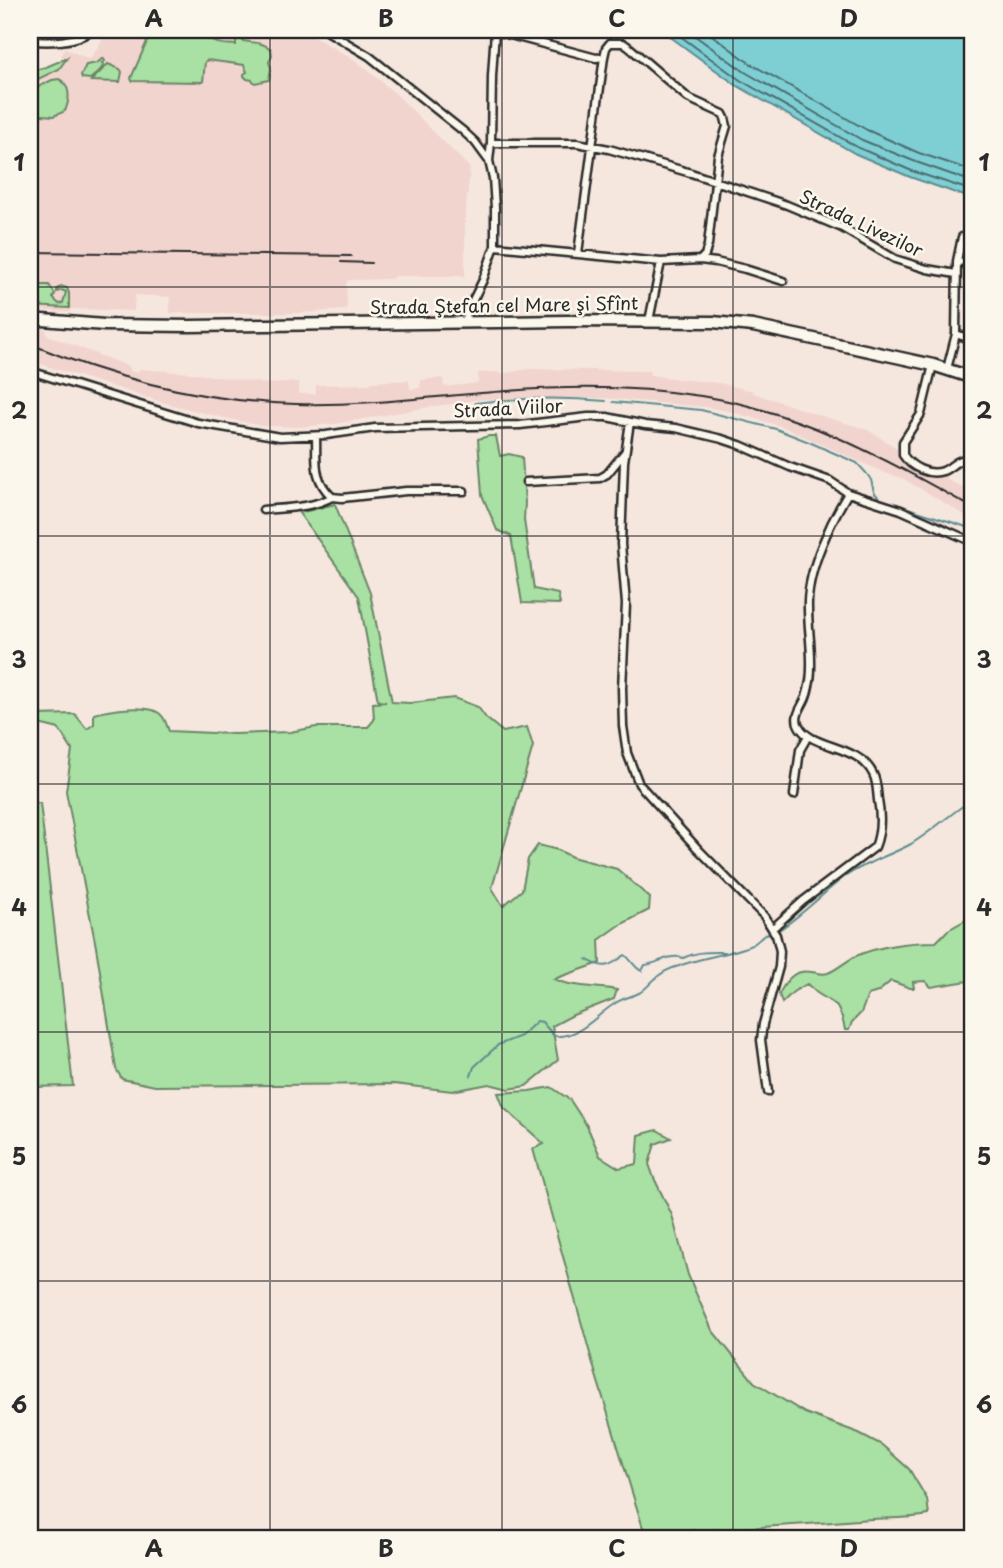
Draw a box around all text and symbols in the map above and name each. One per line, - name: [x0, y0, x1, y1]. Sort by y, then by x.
- text: A: [145, 0, 163, 35]
- text: B: [378, 0, 394, 35]
- text: C: [608, 0, 626, 35]
- text: D: [840, 0, 858, 35]
- text: 1: [14, 144, 25, 179]
- text: 1: [979, 144, 990, 179]
- street label: Strada Livezilor: [795, 182, 929, 263]
- street label: Strada Ştefan cel Mare şi Sfînt: [369, 289, 639, 320]
- street label: Strada Viilor: [452, 391, 564, 424]
- text: 2: [11, 392, 27, 427]
- text: 2: [976, 392, 992, 427]
- text: 3: [11, 641, 27, 676]
- text: 3: [976, 641, 992, 676]
- text: 4: [11, 889, 27, 924]
- text: 4: [976, 889, 992, 924]
- text: 5: [12, 1138, 26, 1173]
- text: 5: [977, 1138, 991, 1173]
- text: 6: [11, 1386, 27, 1421]
- text: 6: [976, 1386, 992, 1421]
- text: A: [145, 1530, 163, 1565]
- text: B: [378, 1530, 394, 1565]
- text: C: [608, 1530, 626, 1565]
- text: D: [840, 1530, 858, 1565]

